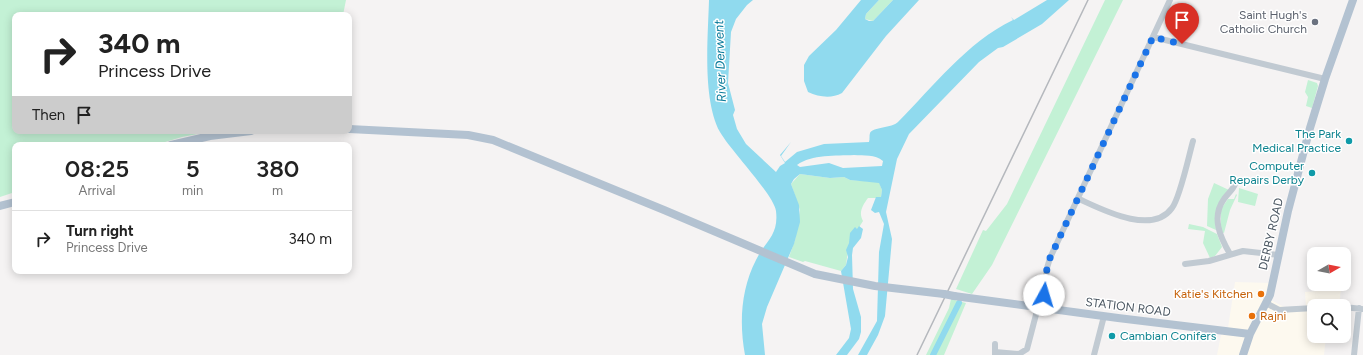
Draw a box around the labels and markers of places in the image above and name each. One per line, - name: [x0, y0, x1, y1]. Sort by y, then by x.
- pin: [1165, 3, 1199, 44]
- place label: Saint Hugh's Catholic Church: [1220, 8, 1307, 36]
- marker: Saint Hugh's Catholic Church: [1310, 17, 1320, 27]
- place label: The Park Medical Practice: [1252, 127, 1341, 155]
- marker: The Park Medical Practice: [1344, 136, 1354, 146]
- place label: Computer Repairs Derby: [1229, 159, 1305, 187]
- marker: Computer Repairs Derby: [1307, 168, 1317, 178]
- place label: Katie's Kitchen: [1174, 287, 1253, 301]
- marker: Katie's Kitchen: [1256, 289, 1266, 299]
- place label: Rajni: [1260, 309, 1286, 323]
- marker: Rajni: [1247, 311, 1257, 321]
- place label: Cambian Conifers: [1120, 329, 1217, 343]
- marker: Cambian Conifers: [1107, 331, 1117, 341]

